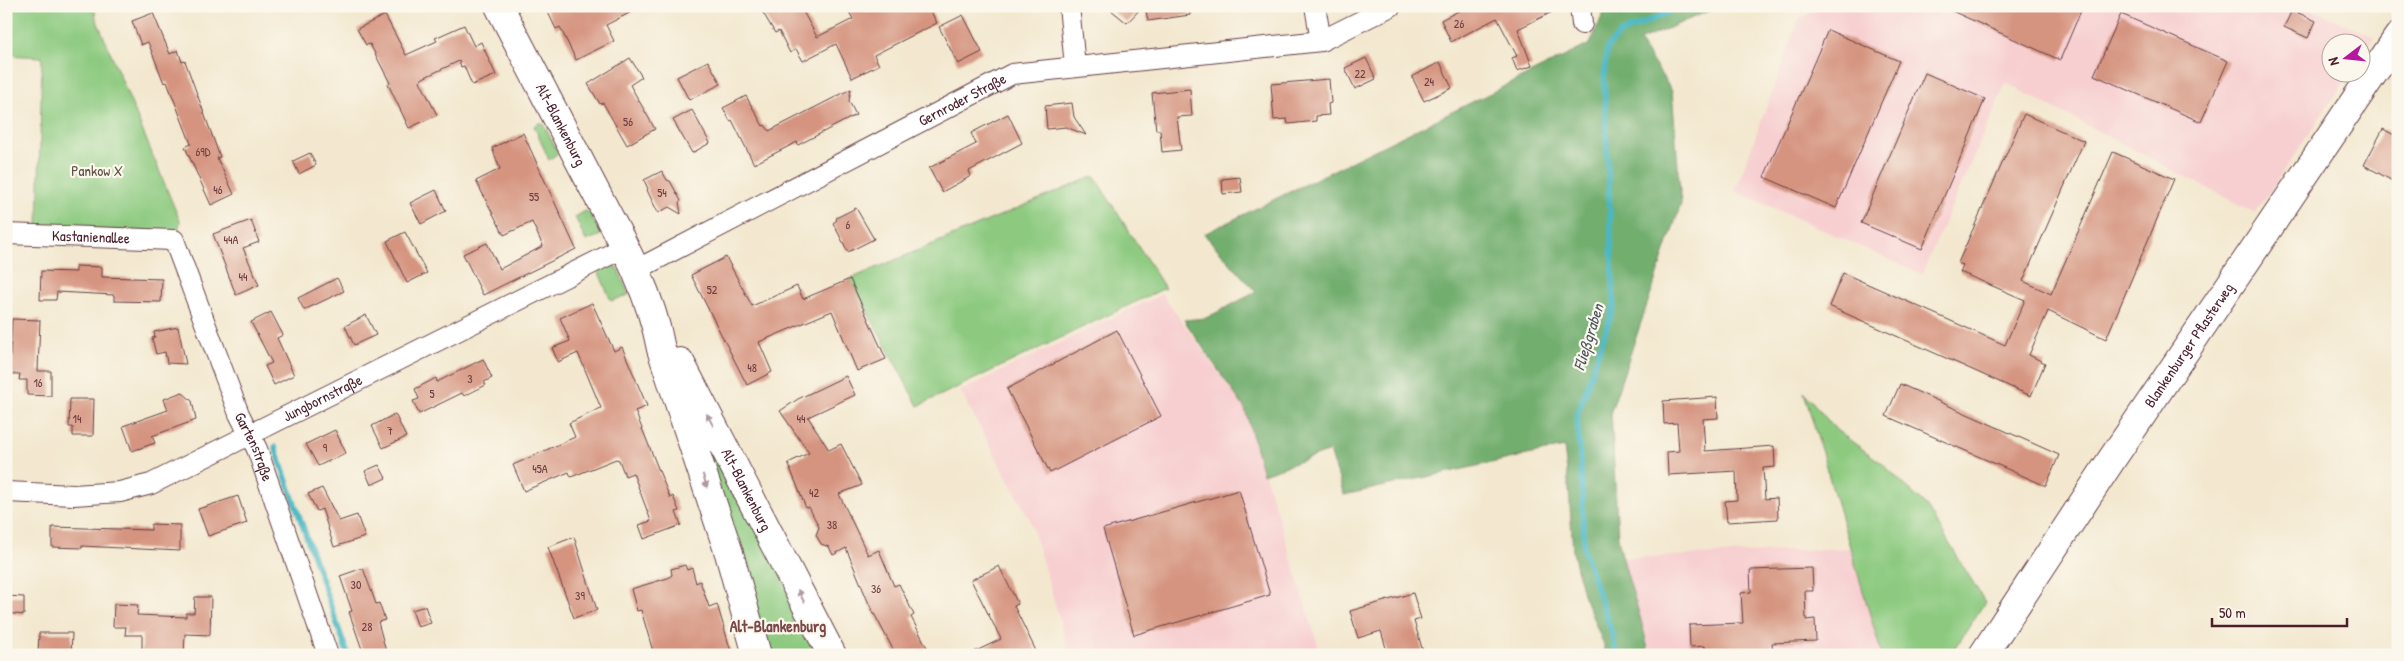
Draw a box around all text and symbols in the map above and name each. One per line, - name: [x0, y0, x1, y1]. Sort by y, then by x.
- house number: 26: [1454, 15, 1464, 32]
- north arrow: [2322, 32, 2372, 82]
- text: N: [2323, 55, 2343, 68]
- house number: 22: [1354, 65, 1366, 82]
- street label: Gernroder Straße: [915, 68, 1010, 131]
- house number: 24: [1424, 73, 1435, 90]
- street label: Alt-Blankenburg: [531, 80, 592, 170]
- house number: 56: [623, 113, 633, 130]
- house number: 69D: [196, 143, 211, 160]
- park label: Pankow X: [71, 160, 123, 181]
- house number: 46: [213, 181, 223, 198]
- house number: 54: [657, 184, 667, 201]
- house number: 55: [529, 188, 539, 205]
- house number: 6: [846, 216, 851, 233]
- street label: Kastanienallee: [52, 225, 130, 248]
- house number: 44A: [224, 231, 239, 248]
- house number: 44: [238, 268, 248, 285]
- street label: Blankenburger Pflasterweg: [2139, 278, 2239, 411]
- house number: 52: [707, 281, 718, 298]
- water label: Fließgraben: [1567, 299, 1609, 373]
- house number: 48: [747, 359, 757, 376]
- street label: Jungbornstraße: [279, 369, 366, 426]
- house number: 3: [467, 370, 473, 387]
- house number: 16: [33, 374, 43, 391]
- house number: 5: [429, 385, 435, 402]
- street label: Gartenstraße: [230, 408, 278, 484]
- house number: 14: [73, 410, 82, 427]
- house number: 44: [796, 410, 806, 427]
- one-way arrow: [706, 413, 714, 428]
- house number: 7: [387, 422, 393, 439]
- house number: 9: [323, 439, 328, 456]
- street label: Alt-Blankenburg: [717, 445, 777, 535]
- house number: 45A: [532, 460, 548, 477]
- one-way arrow: [702, 474, 709, 489]
- house number: 42: [809, 484, 819, 501]
- house number: 38: [827, 516, 837, 533]
- house number: 30: [351, 576, 361, 593]
- house number: 36: [871, 580, 881, 597]
- house number: 39: [575, 587, 585, 604]
- one-way arrow: [797, 589, 805, 603]
- scale bar: [2212, 596, 2346, 628]
- text: 50 m: [2219, 602, 2246, 623]
- district label: Alt-Blankenburg: [730, 615, 826, 638]
- house number: 28: [362, 618, 372, 635]

